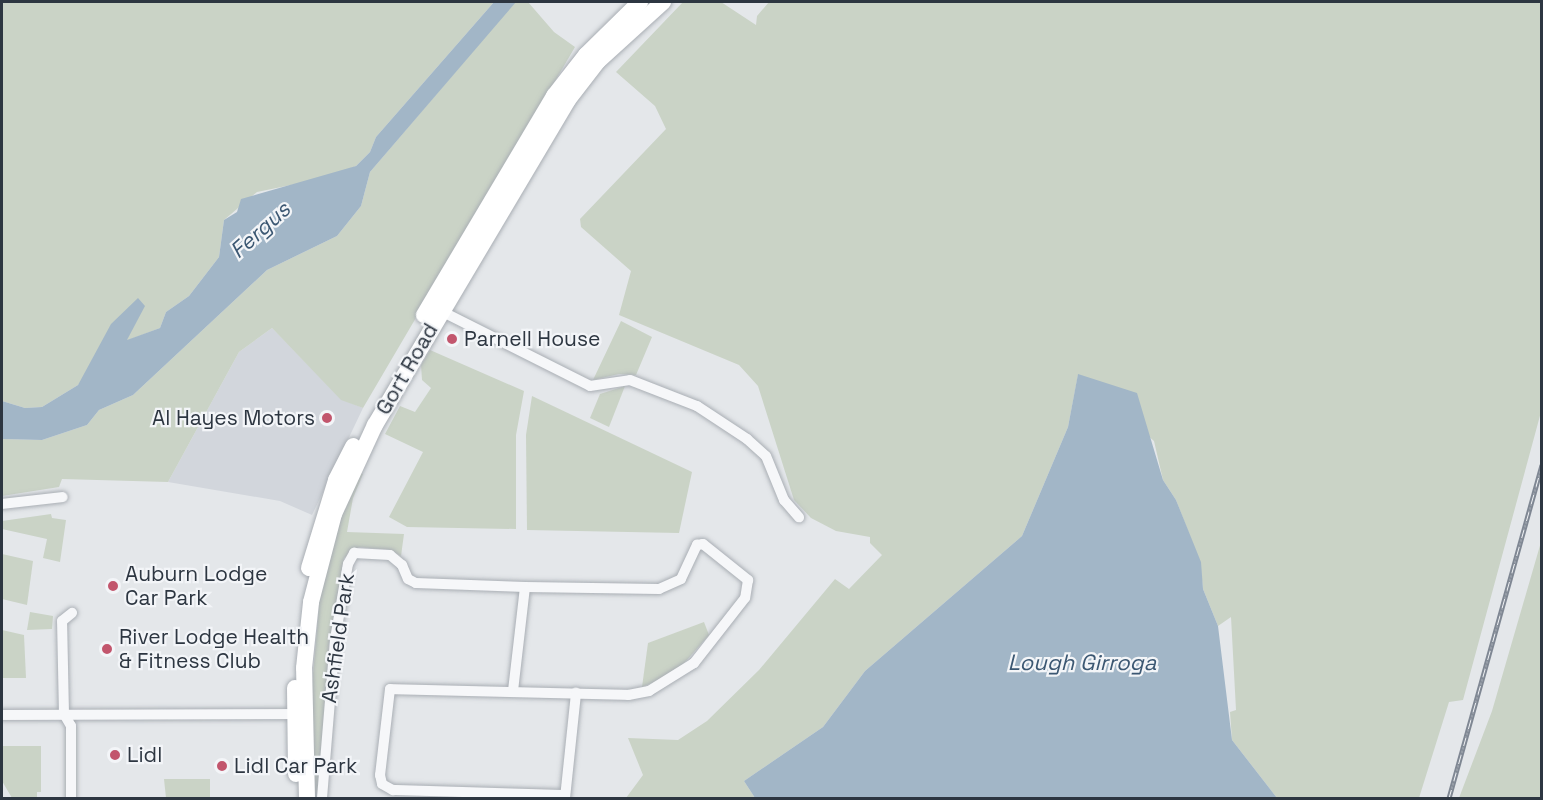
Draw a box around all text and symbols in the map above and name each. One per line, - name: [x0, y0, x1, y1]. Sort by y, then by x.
- water label: Fergus: [224, 196, 296, 264]
- street label: Gort Road: [371, 319, 443, 419]
- place label: Parnell House: [464, 326, 600, 352]
- marker: Parnell House: [445, 332, 459, 346]
- place label: Al Hayes Motors: [152, 405, 315, 431]
- marker: Al Hayes Motors: [320, 411, 334, 425]
- place label: Auburn Lodge Car Park: [125, 561, 267, 611]
- street label: Ashfield Park: [316, 571, 360, 705]
- marker: Auburn Lodge Car Park: [106, 579, 120, 593]
- place label: River Lodge Health & Fitness Club: [119, 624, 309, 674]
- marker: River Lodge Health & Fitness Club: [100, 642, 114, 656]
- water label: Lough Girroga: [1008, 650, 1156, 676]
- place label: Lidl: [127, 742, 162, 768]
- marker: Lidl: [108, 748, 122, 762]
- place label: Lidl Car Park: [234, 753, 357, 779]
- marker: Lidl Car Park: [215, 759, 229, 773]

